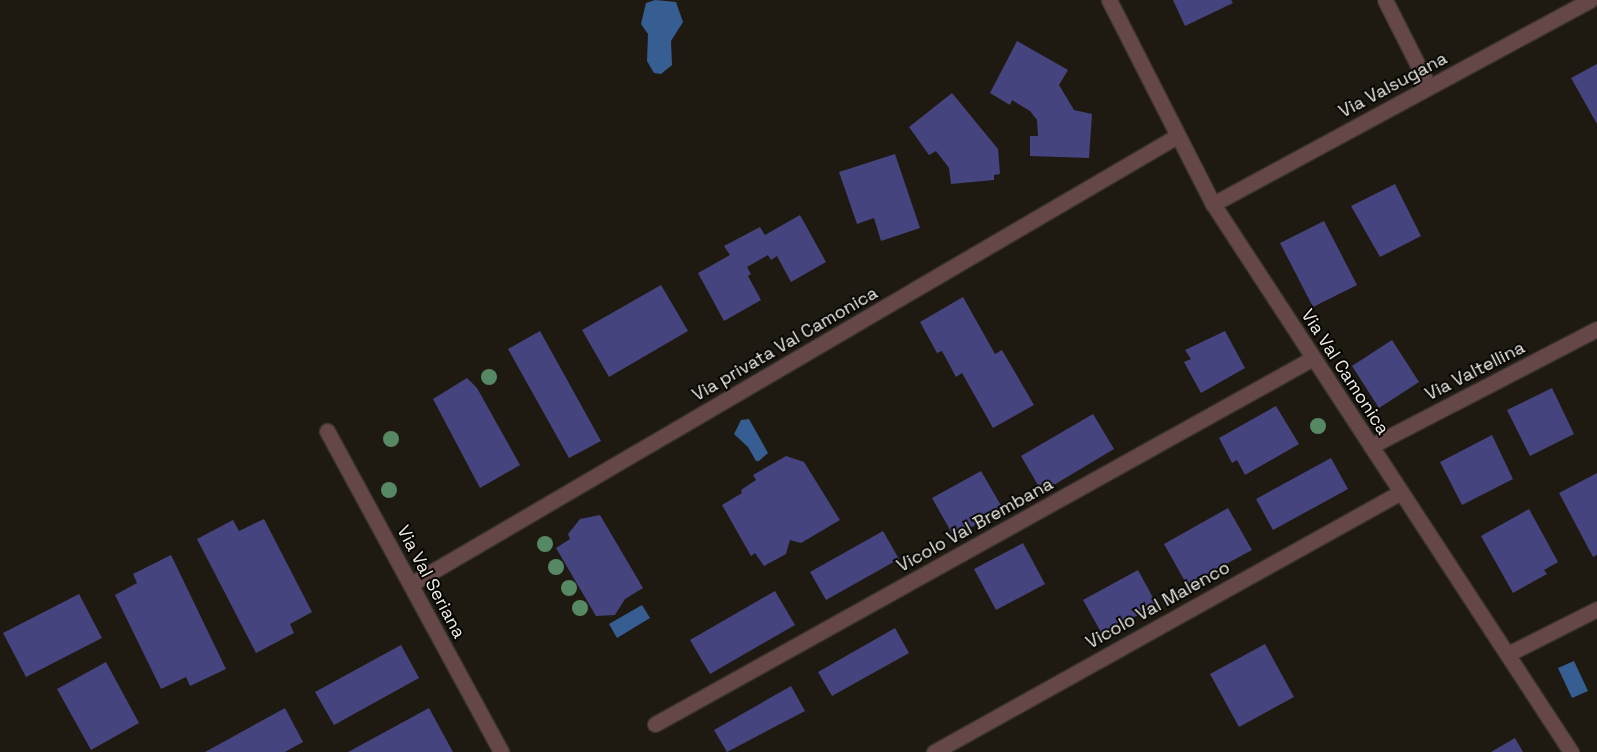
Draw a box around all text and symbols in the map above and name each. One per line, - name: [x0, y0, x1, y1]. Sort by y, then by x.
- street label: Via Valsugana: [1335, 47, 1451, 123]
- street label: Via privata Val Camonica: [688, 282, 882, 406]
- street label: Via Val Camonica: [1296, 305, 1394, 439]
- street label: Via Valtellina: [1422, 337, 1528, 405]
- street label: Vicolo Val Brembana: [893, 473, 1057, 577]
- street label: Via Val Seriana: [392, 522, 470, 642]
- street label: Vicolo Val Malenco: [1082, 556, 1234, 654]

